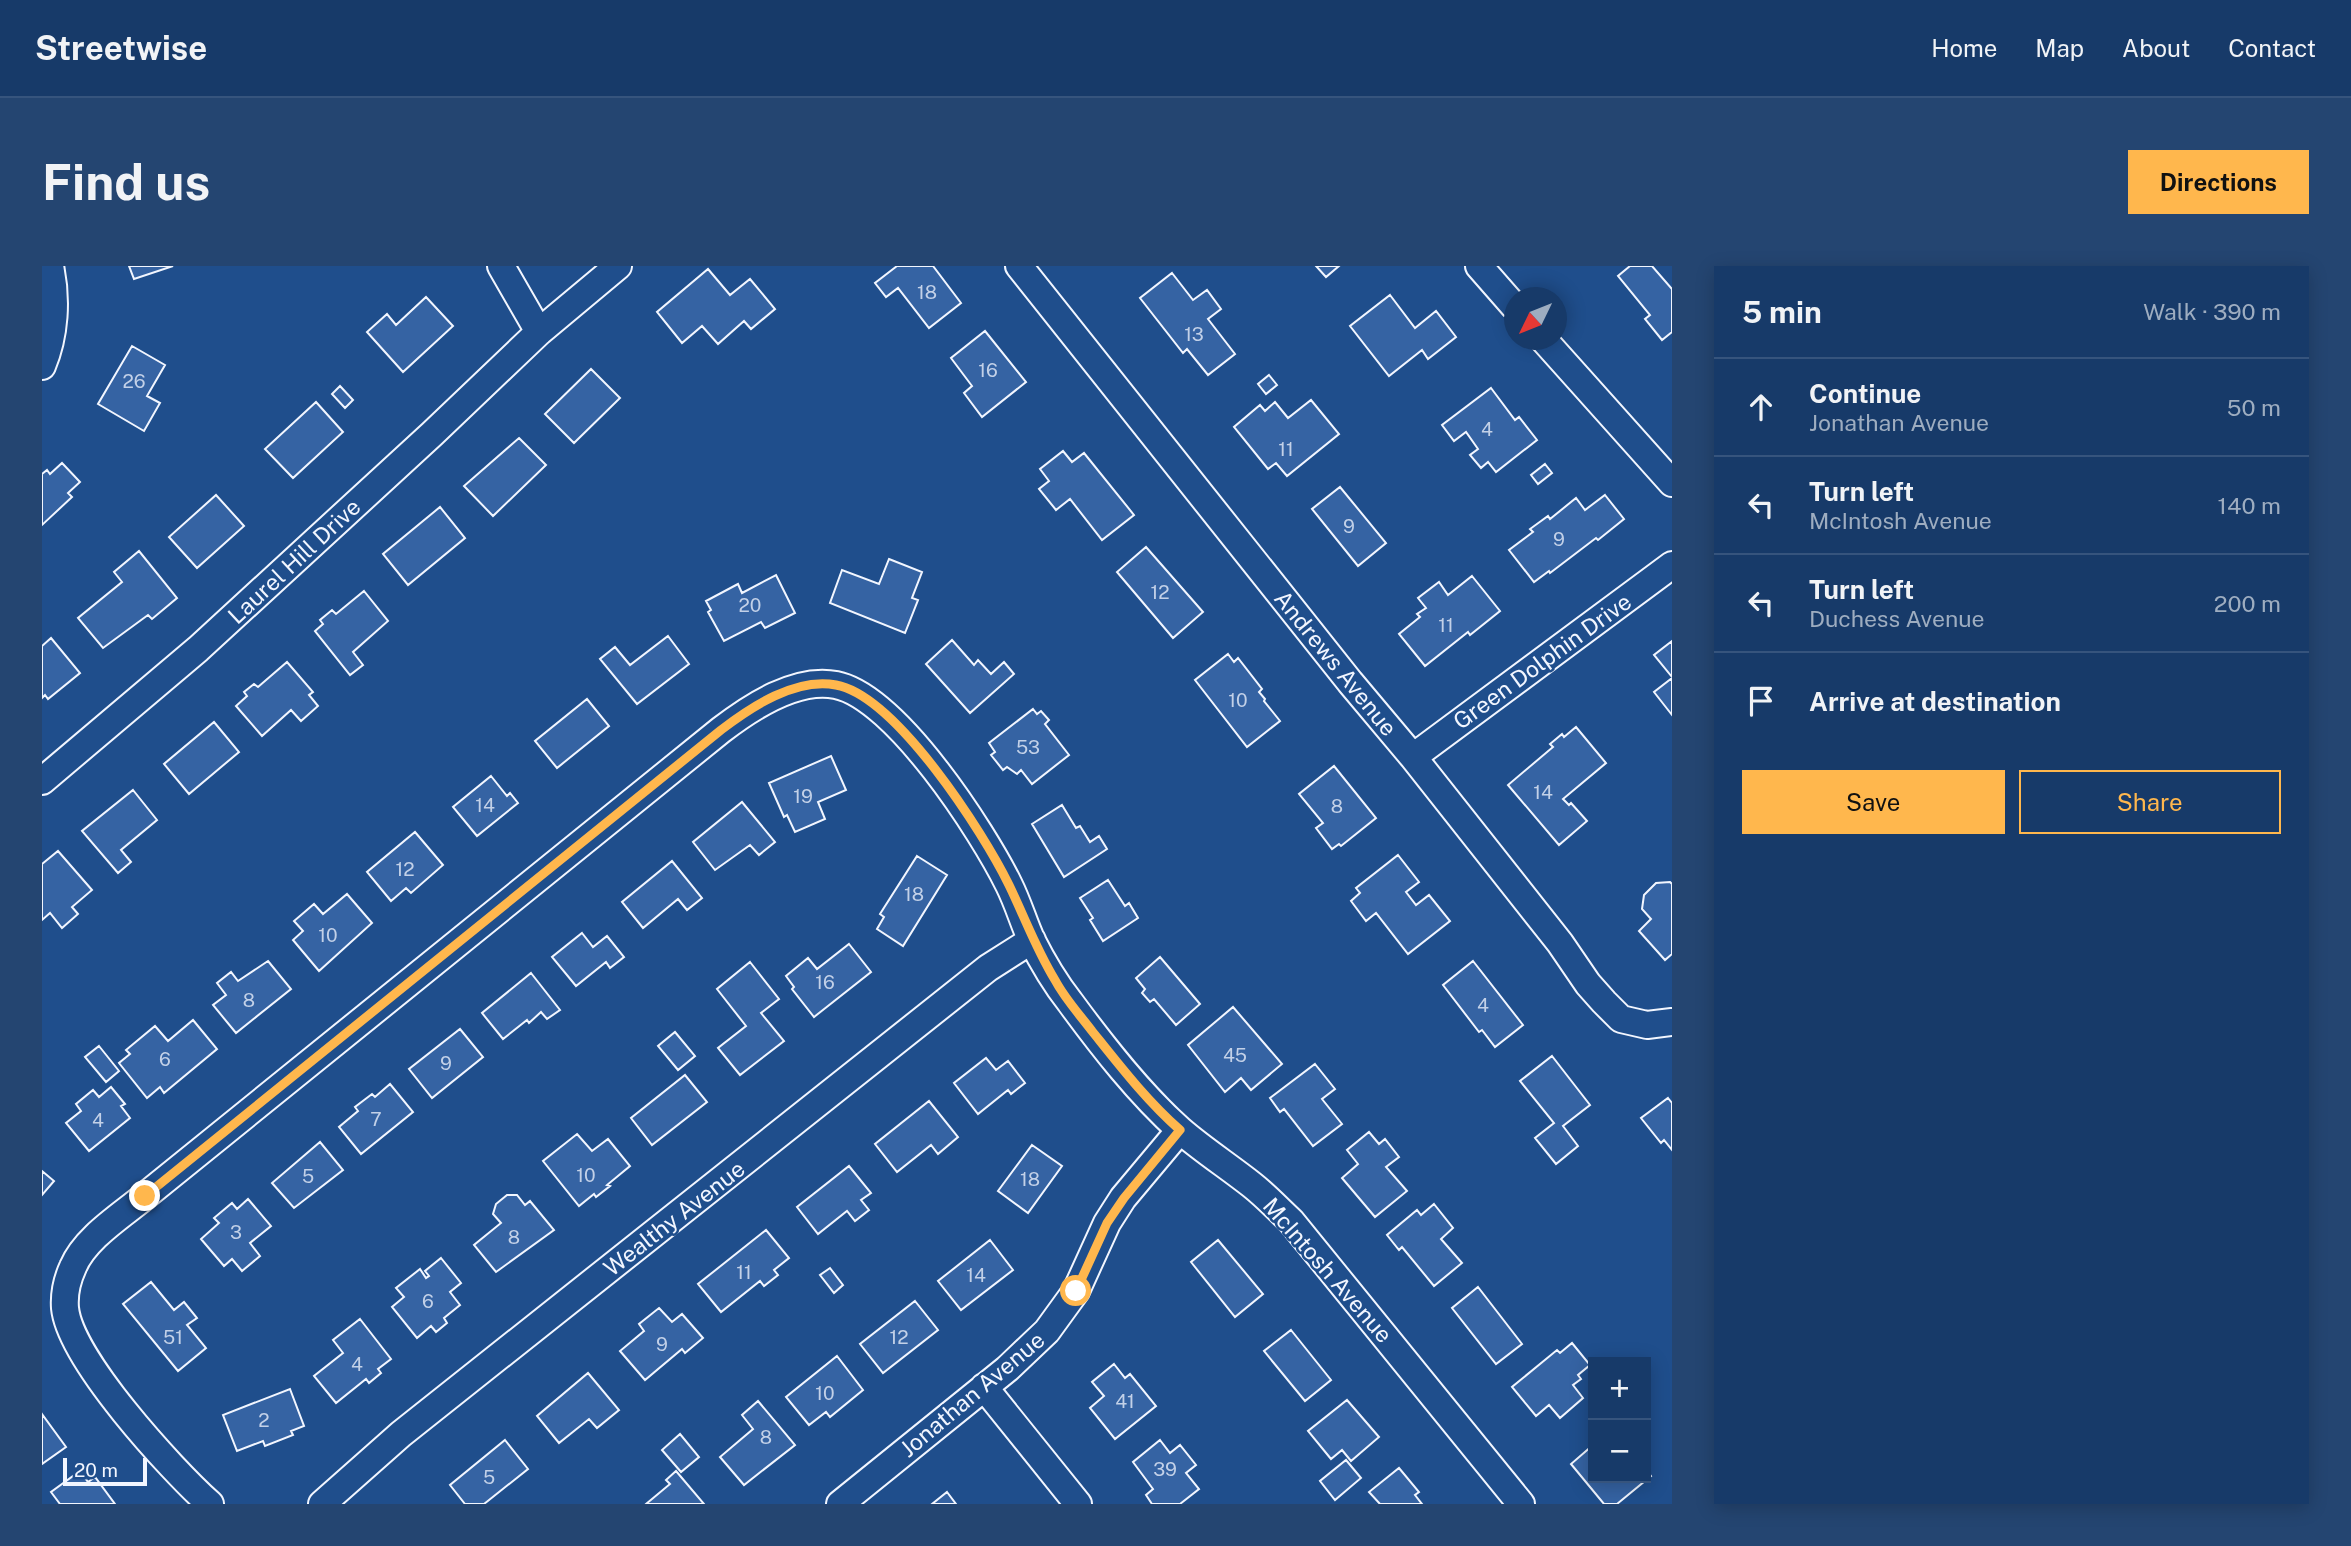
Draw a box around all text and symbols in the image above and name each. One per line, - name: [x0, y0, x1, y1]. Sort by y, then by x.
- text: Streetwise: [35, 29, 207, 67]
- text: Home: [1931, 34, 1997, 62]
- text: Map: [2035, 34, 2084, 62]
- text: About: [2122, 34, 2190, 62]
- text: Contact: [2228, 34, 2316, 62]
- button: Directions: [2128, 150, 2309, 214]
- text: Find us: [42, 153, 210, 211]
- house number: 18: [917, 281, 937, 303]
- north arrow: [1504, 287, 1567, 350]
- text: 5 min: [1742, 294, 1822, 330]
- text: Walk · 390 m: [2143, 298, 2281, 325]
- house number: 13: [1184, 323, 1204, 345]
- house number: 16: [978, 359, 998, 381]
- house number: 26: [122, 370, 146, 392]
- text: Continue: [1809, 378, 1921, 409]
- icon: ahead: [1742, 388, 1780, 426]
- text: 50 m: [2227, 394, 2281, 421]
- text: Jonathan Avenue: [1809, 409, 1989, 436]
- house number: 4: [1481, 418, 1493, 440]
- house number: 11: [1278, 438, 1294, 460]
- text: Turn left: [1809, 476, 1914, 507]
- icon: left: [1742, 486, 1780, 524]
- text: 140 m: [2218, 492, 2281, 519]
- street label: Laurel Hill Drive: [222, 493, 366, 629]
- text: McIntosh Avenue: [1809, 507, 1992, 534]
- house number: 9: [1343, 515, 1355, 537]
- house number: 9: [1553, 528, 1565, 550]
- text: Turn left: [1809, 574, 1914, 605]
- house number: 12: [1150, 581, 1170, 603]
- icon: left: [1742, 584, 1780, 622]
- street label: Andrews Avenue: [1269, 585, 1403, 741]
- street label: Green Dolphin Drive: [1448, 587, 1636, 735]
- text: 200 m: [2214, 590, 2281, 617]
- house number: 20: [739, 594, 761, 616]
- text: Duchess Avenue: [1809, 605, 1985, 632]
- house number: 11: [1438, 614, 1454, 636]
- icon: arrive: [1742, 682, 1780, 720]
- text: Arrive at destination: [1809, 686, 2061, 717]
- house number: 10: [1228, 689, 1248, 711]
- house number: 53: [1016, 736, 1040, 758]
- button: Save: [1742, 770, 2005, 834]
- button: Share: [2019, 770, 2281, 834]
- house number: 14: [1533, 781, 1553, 803]
- house number: 19: [793, 785, 813, 807]
- house number: 14: [475, 794, 495, 816]
- house number: 8: [1331, 795, 1343, 817]
- house number: 12: [395, 858, 415, 880]
- house number: 18: [904, 883, 924, 905]
- house number: 10: [318, 924, 338, 946]
- house number: 16: [815, 971, 835, 993]
- house number: 8: [243, 989, 255, 1011]
- house number: 4: [1477, 994, 1489, 1016]
- house number: 45: [1223, 1044, 1247, 1066]
- house number: 6: [159, 1048, 171, 1070]
- house number: 9: [440, 1052, 452, 1074]
- house number: 7: [370, 1108, 382, 1130]
- house number: 4: [92, 1109, 104, 1131]
- street label: Wealthy Avenue: [598, 1155, 750, 1281]
- house number: 10: [576, 1164, 596, 1186]
- house number: 5: [302, 1165, 314, 1187]
- house number: 18: [1020, 1168, 1040, 1190]
- route end: [129, 1180, 160, 1211]
- street label: McIntosh Avenue: [1258, 1192, 1398, 1348]
- house number: 3: [230, 1221, 242, 1243]
- house number: 8: [508, 1226, 520, 1248]
- house number: 11: [736, 1261, 752, 1283]
- house number: 14: [966, 1264, 986, 1286]
- route start: [1060, 1275, 1091, 1306]
- house number: 6: [422, 1290, 434, 1312]
- house number: 51: [163, 1326, 183, 1348]
- house number: 12: [889, 1326, 909, 1348]
- street label: Jonathan Avenue: [894, 1326, 1050, 1462]
- house number: 9: [656, 1333, 668, 1355]
- house number: 4: [351, 1353, 363, 1375]
- map controls: [1588, 1357, 1651, 1483]
- button: +: [1588, 1357, 1651, 1420]
- house number: 10: [815, 1382, 835, 1404]
- house number: 41: [1115, 1390, 1135, 1412]
- house number: 2: [258, 1409, 270, 1431]
- button: −: [1588, 1420, 1651, 1483]
- house number: 8: [760, 1426, 772, 1448]
- scale bar: [63, 1455, 147, 1487]
- house number: 39: [1153, 1458, 1177, 1480]
- text: 20 m: [74, 1459, 118, 1481]
- house number: 5: [483, 1466, 495, 1488]

